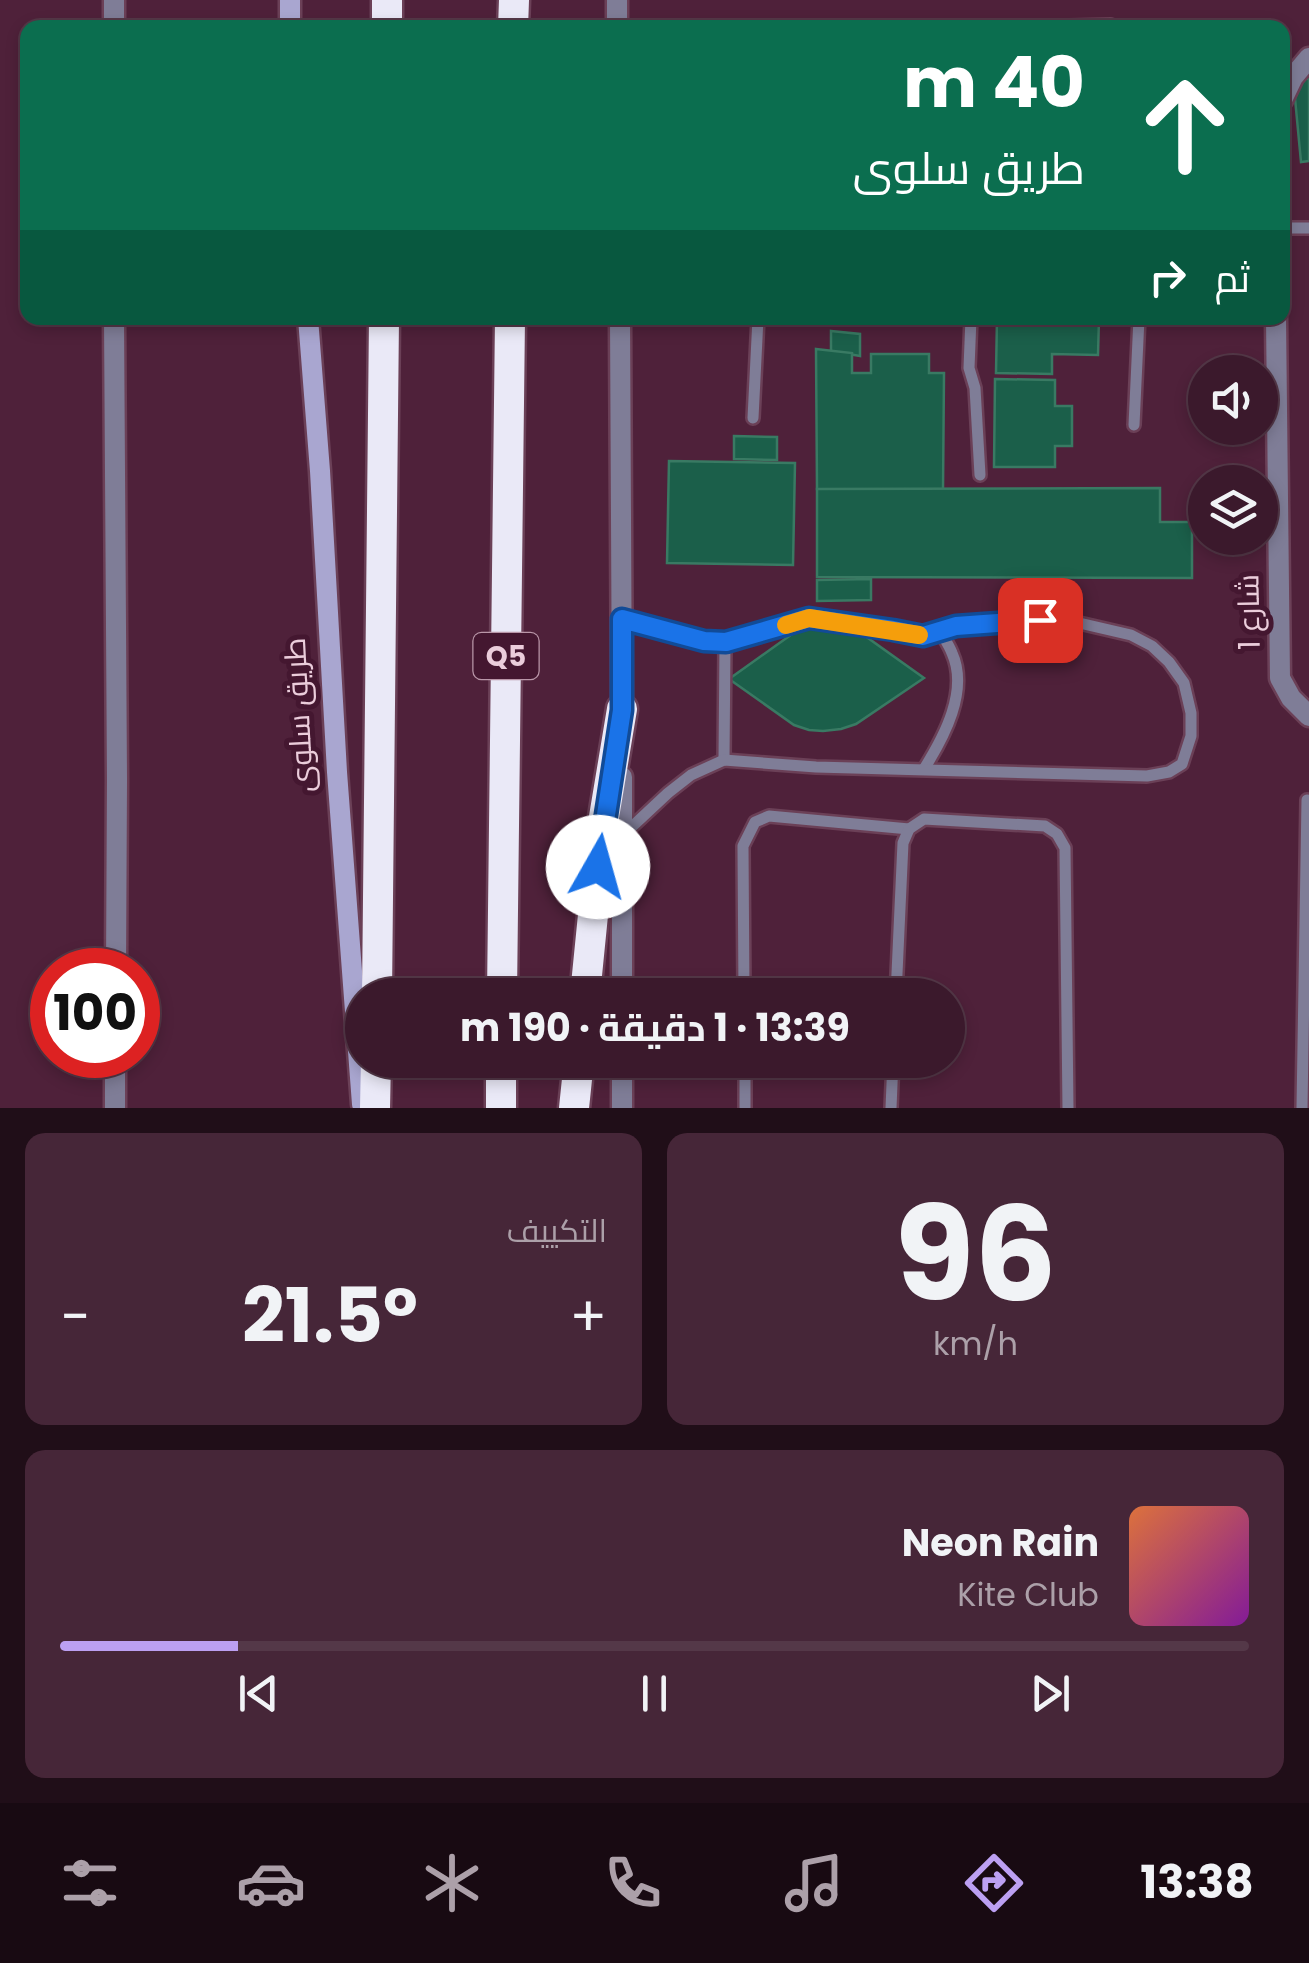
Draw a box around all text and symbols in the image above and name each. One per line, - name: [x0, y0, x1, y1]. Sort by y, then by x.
- text: 40 m: [903, 33, 1085, 132]
- icon: ahead: [1120, 60, 1250, 190]
- text: طريق سلوى: [853, 137, 1085, 200]
- icon: right: [1140, 250, 1195, 305]
- text: ثم: [1215, 252, 1250, 305]
- map controls: [1188, 355, 1278, 555]
- button: sound: [1188, 355, 1278, 445]
- button: layers: [1188, 465, 1278, 555]
- street label: شارع 1: [1226, 574, 1271, 650]
- pin: [998, 578, 1083, 663]
- icon: arrive: [1013, 593, 1068, 648]
- road number: Q5: [474, 633, 538, 679]
- street label: طريق سلوى: [273, 637, 324, 793]
- position arrow: [546, 815, 650, 919]
- speed limit sign: 100: [30, 948, 160, 1078]
- text: 13:39 · 1 دقيقة · 190 m: [460, 1001, 850, 1054]
- text: 96: [894, 1163, 1057, 1346]
- text: التكييف: [507, 1208, 607, 1253]
- text: 21.5°: [242, 1263, 418, 1368]
- text: −: [60, 1278, 90, 1355]
- text: +: [569, 1278, 607, 1355]
- text: km/h: [933, 1321, 1018, 1366]
- text: Neon Rain: [902, 1516, 1099, 1569]
- text: Kite Club: [957, 1572, 1099, 1617]
- icon: previous: [231, 1666, 286, 1721]
- icon: pause: [627, 1666, 682, 1721]
- icon: next: [1023, 1666, 1078, 1721]
- icon: filters: [55, 1848, 125, 1918]
- icon: car: [236, 1848, 306, 1918]
- icon: climate: [417, 1848, 487, 1918]
- icon: phone: [598, 1848, 668, 1918]
- icon: music: [779, 1848, 849, 1918]
- icon: directions: [959, 1848, 1029, 1918]
- text: 13:38: [1140, 1851, 1254, 1914]

